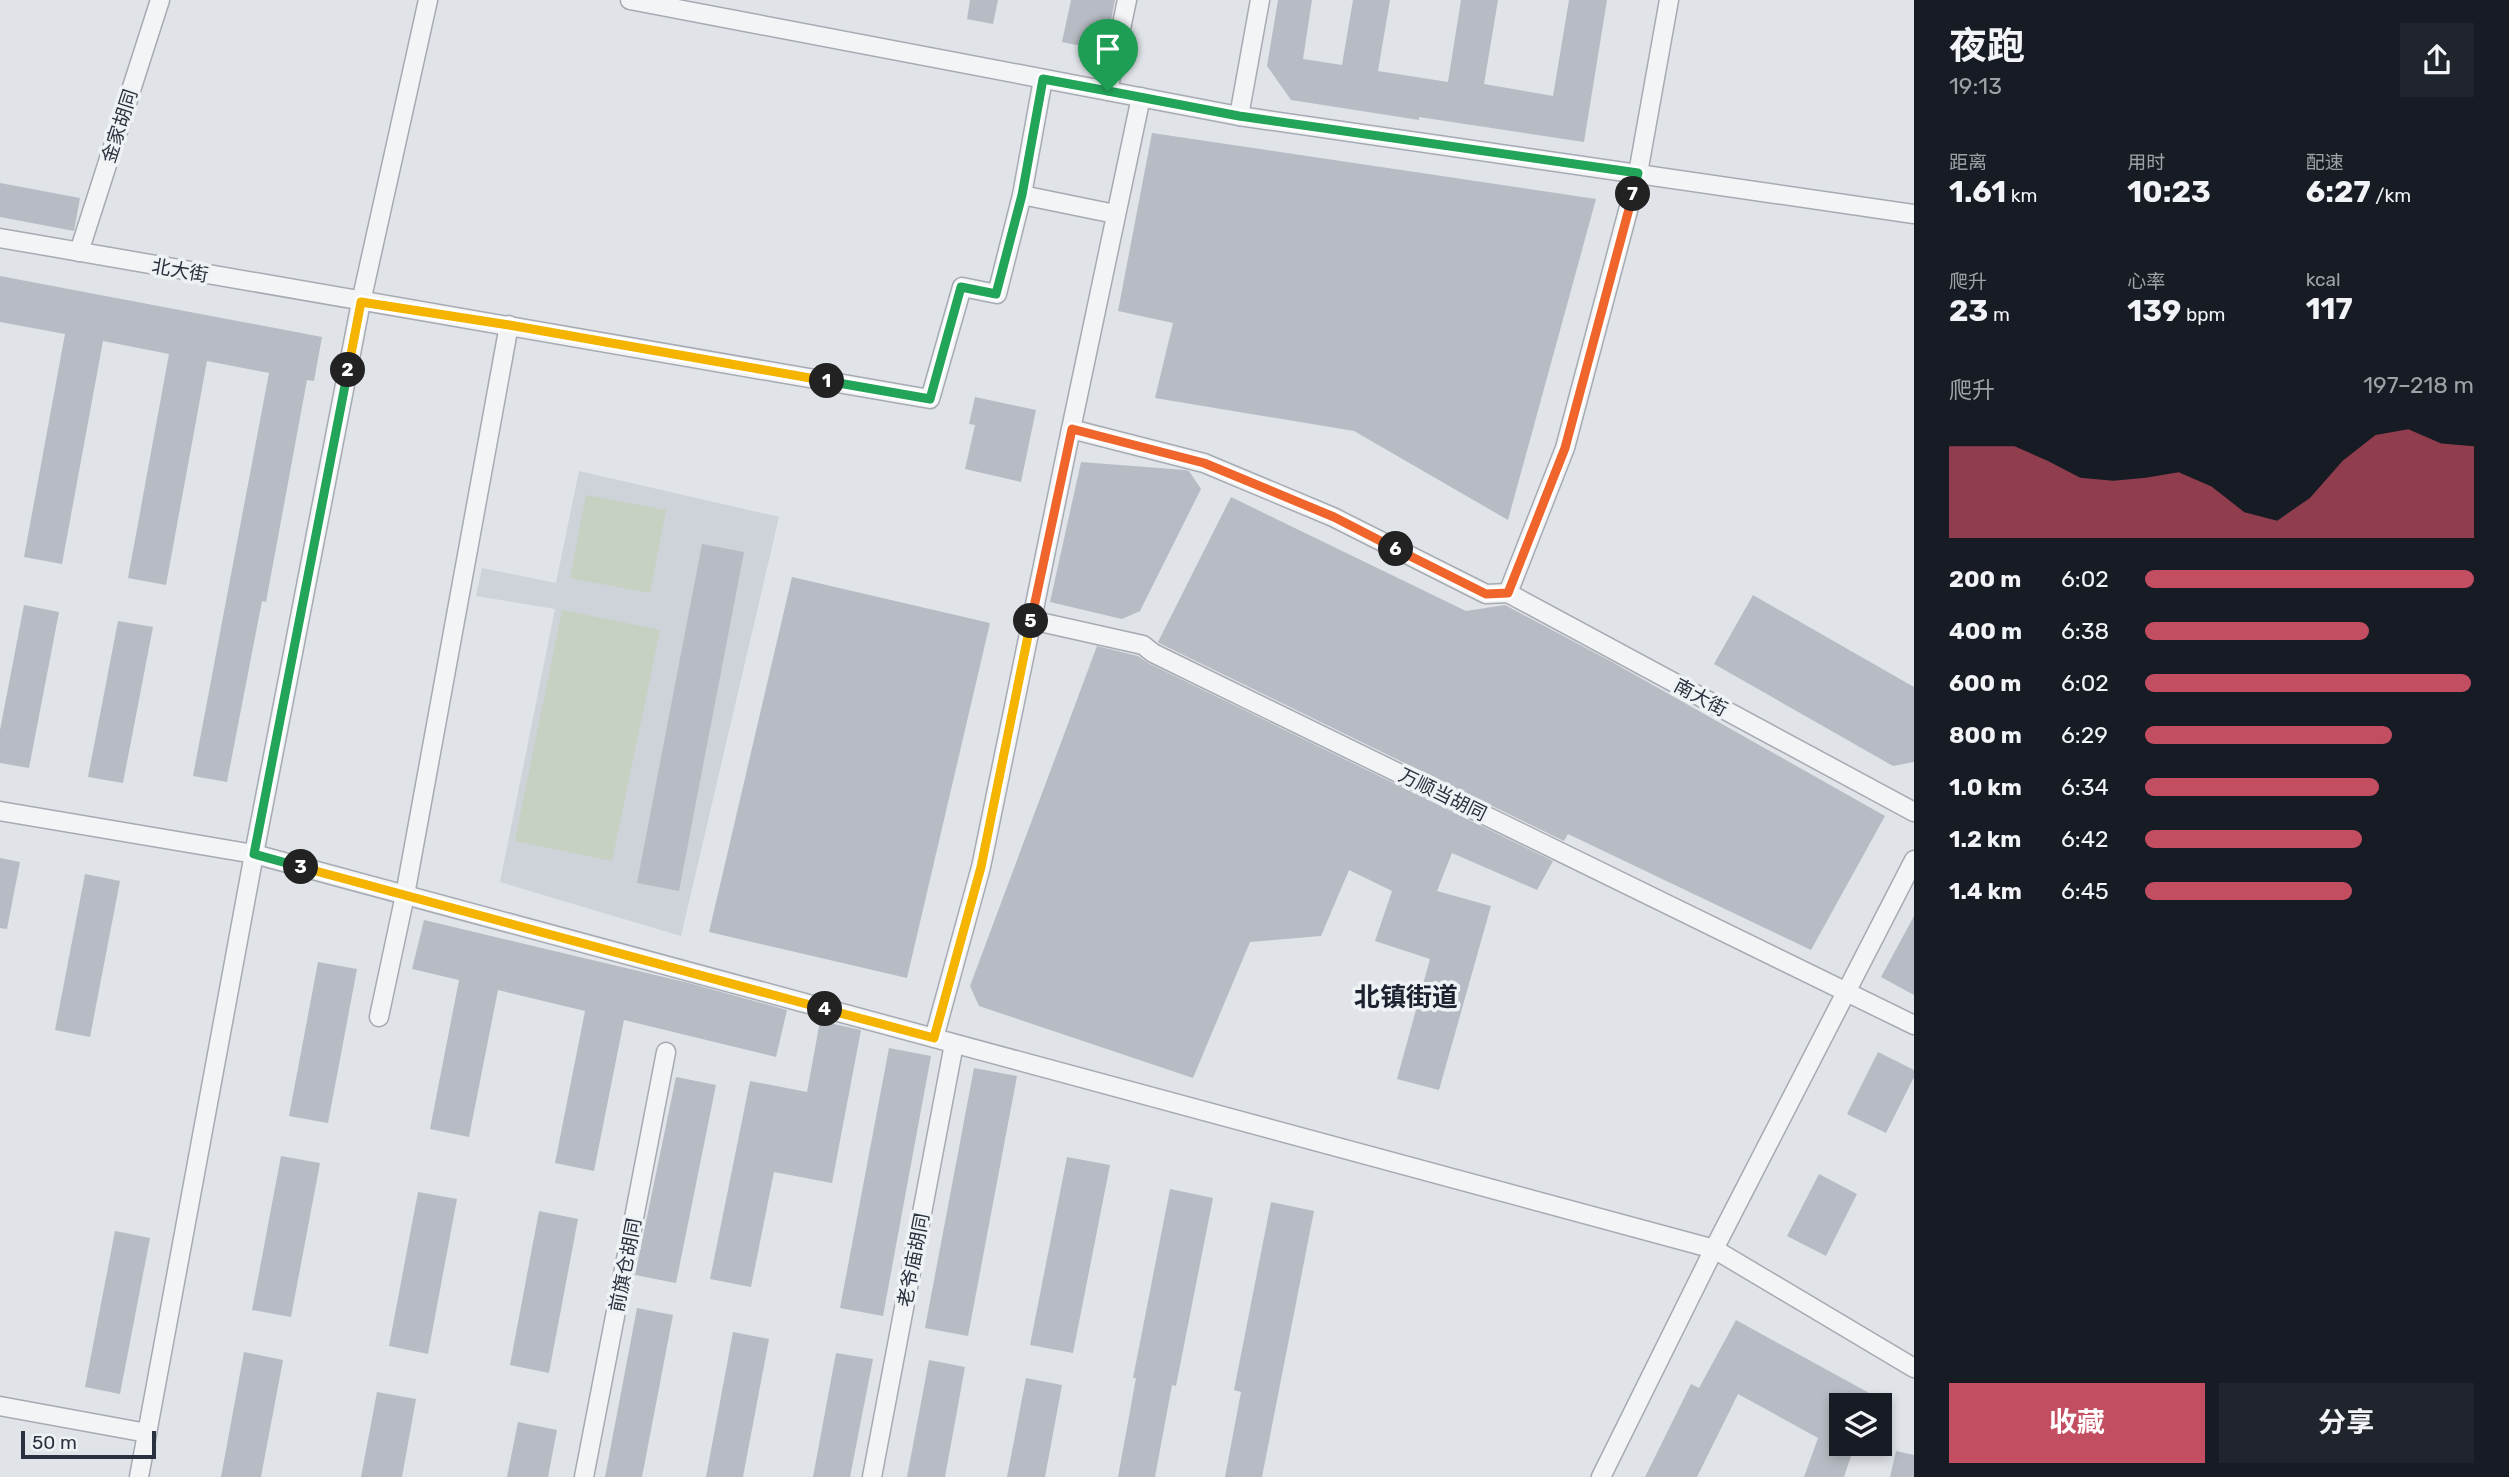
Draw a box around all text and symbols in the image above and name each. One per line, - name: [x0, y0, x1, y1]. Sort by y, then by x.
- pin: [1078, 19, 1138, 91]
- text: 夜跑: [1949, 23, 2025, 69]
- button: share: [2400, 23, 2474, 97]
- icon: arrive: [1089, 30, 1127, 68]
- text: 19:13: [1949, 72, 2002, 100]
- street label: 金家胡同: [97, 86, 142, 166]
- text: 距离: [1949, 151, 1987, 174]
- text: 用时: [2127, 151, 2165, 174]
- text: 配速: [2306, 151, 2344, 174]
- text: 1.61: [1949, 174, 2006, 210]
- text: 10:23: [2127, 174, 2211, 210]
- text: 6:27: [2306, 174, 2371, 210]
- pin: 7: [1616, 176, 1650, 212]
- text: 7: [1627, 182, 1638, 205]
- text: km: [2006, 184, 2037, 207]
- text: /km: [2371, 184, 2411, 207]
- street label: 北大街: [150, 254, 210, 287]
- text: kcal: [2306, 268, 2341, 291]
- text: 爬升: [1949, 270, 1987, 293]
- text: 心率: [2127, 270, 2165, 293]
- text: 117: [2306, 291, 2353, 327]
- text: 23: [1949, 293, 1988, 329]
- text: 139: [2127, 293, 2181, 329]
- text: m: [1988, 303, 2010, 326]
- text: bpm: [2181, 303, 2225, 326]
- pin: 2: [330, 352, 366, 388]
- text: 2: [341, 358, 354, 381]
- pin: 1: [810, 364, 844, 398]
- text: 1: [822, 369, 831, 392]
- text: 197–218 m: [2363, 371, 2474, 399]
- text: 爬升: [1949, 376, 1995, 404]
- pin: 6: [1378, 532, 1414, 566]
- text: 6: [1389, 537, 1402, 560]
- text: 200 m: [1949, 565, 2021, 593]
- text: 6:02: [2061, 565, 2109, 593]
- pin: 5: [1014, 604, 1048, 638]
- text: 5: [1024, 609, 1037, 632]
- text: 400 m: [1949, 617, 2022, 645]
- text: 6:38: [2061, 617, 2109, 645]
- text: 600 m: [1949, 669, 2021, 697]
- text: 6:02: [2061, 669, 2109, 697]
- street label: 南大街: [1670, 674, 1731, 721]
- text: 800 m: [1949, 721, 2022, 749]
- text: 6:29: [2061, 721, 2108, 749]
- street label: 万顺当胡同: [1395, 763, 1491, 826]
- text: 1.0 km: [1949, 773, 2022, 801]
- text: 6:34: [2061, 773, 2109, 801]
- text: 1.2 km: [1949, 825, 2021, 853]
- text: 6:42: [2061, 825, 2109, 853]
- pin: 3: [284, 850, 318, 884]
- text: 3: [294, 855, 307, 878]
- text: 1.4 km: [1949, 877, 2022, 905]
- text: 6:45: [2061, 877, 2109, 905]
- district label: 北镇街道: [1354, 982, 1458, 1013]
- pin: 4: [808, 992, 842, 1026]
- text: 4: [818, 997, 831, 1020]
- street label: 老爷庙胡同: [893, 1211, 934, 1309]
- street label: 前旗仓胡同: [605, 1216, 646, 1314]
- button: 收藏: [1949, 1383, 2205, 1463]
- button: 分享: [2219, 1383, 2474, 1463]
- map controls: [1829, 1393, 1892, 1456]
- button: layers: [1829, 1393, 1892, 1456]
- scale bar: [21, 1428, 156, 1460]
- text: 50 m: [32, 1431, 77, 1454]

